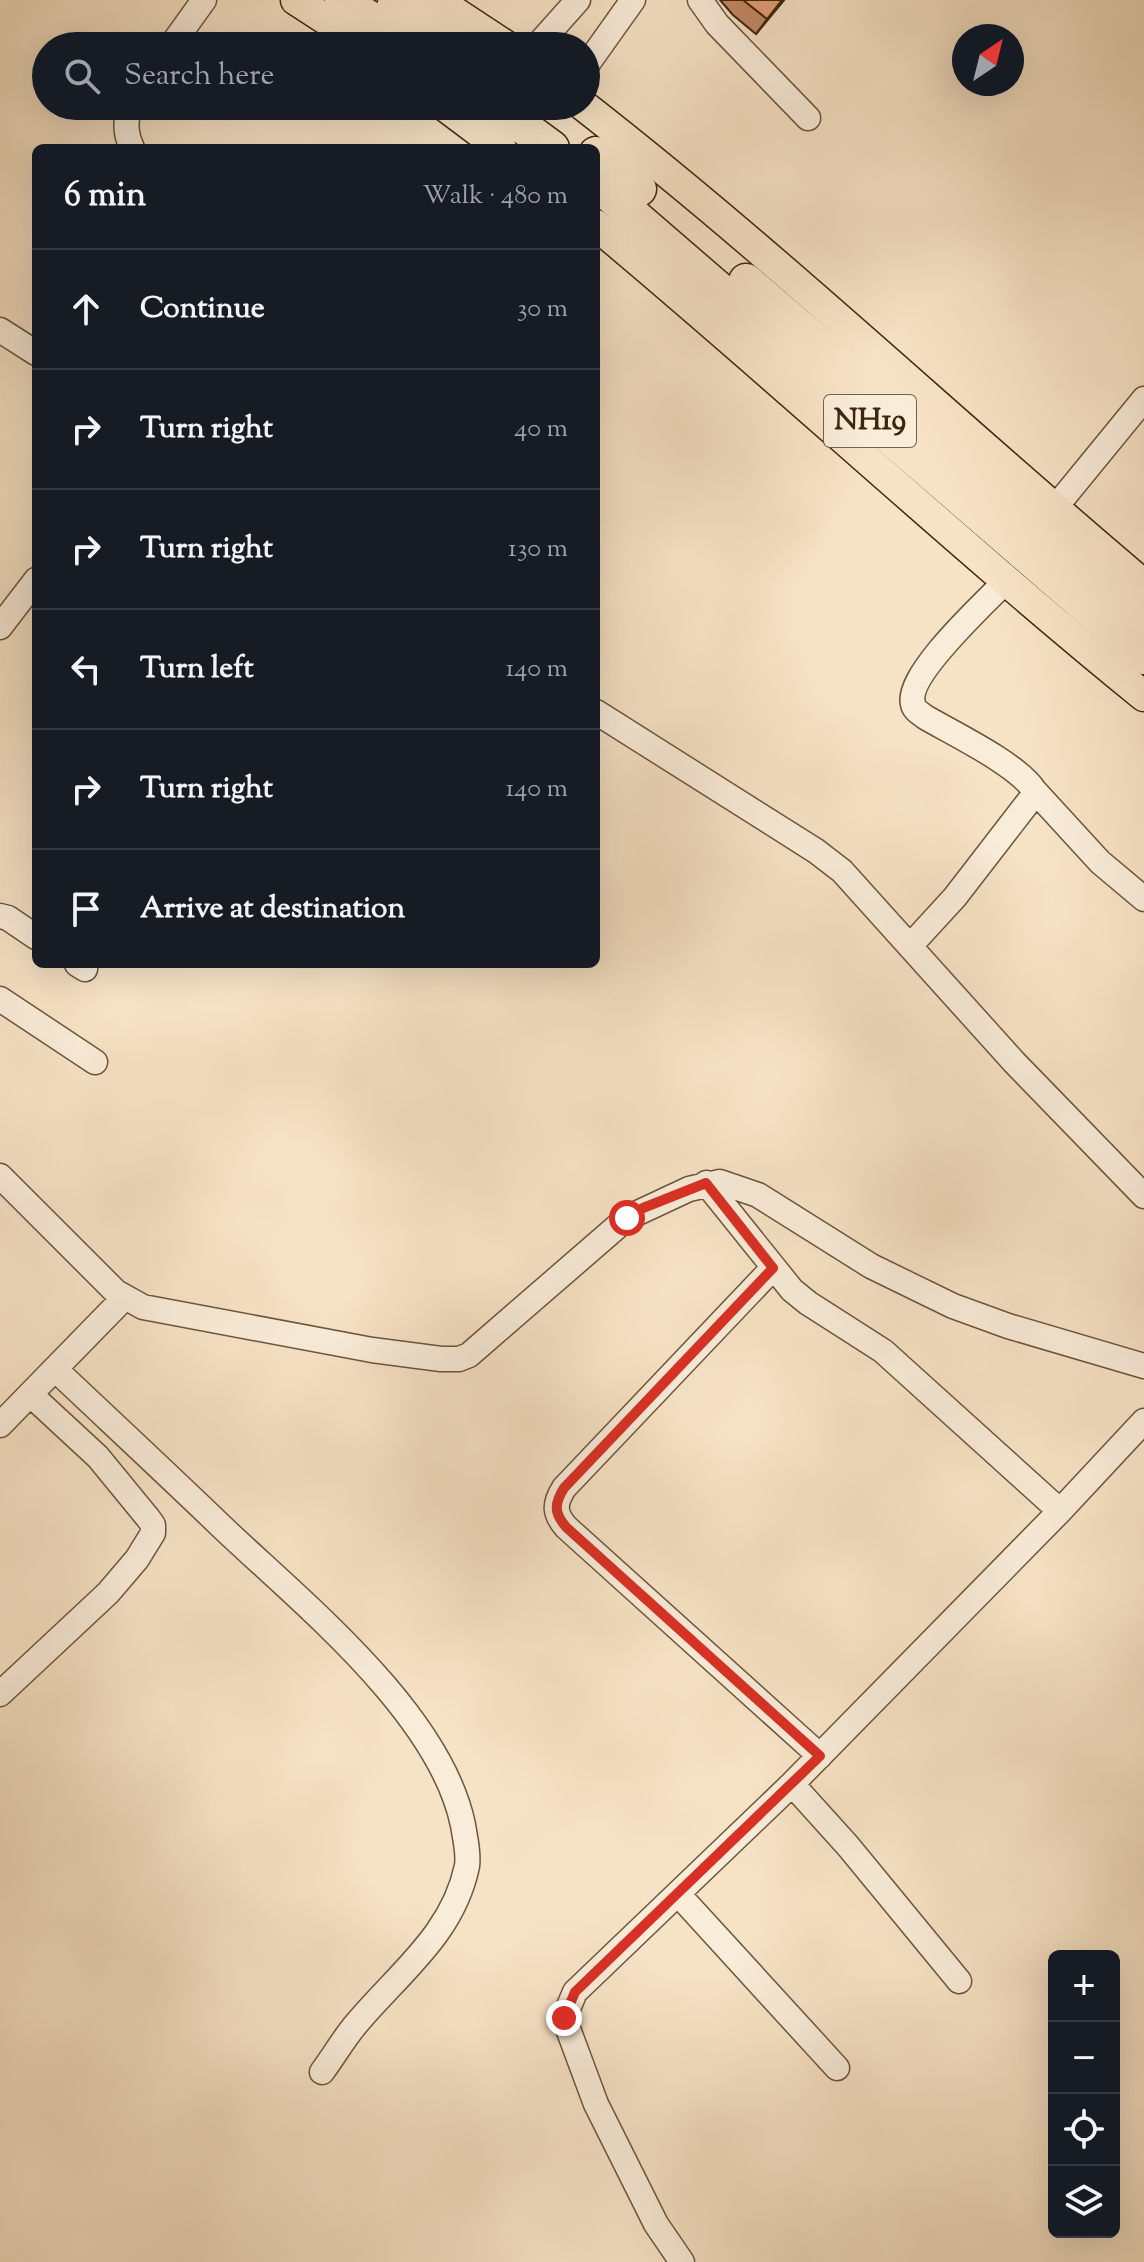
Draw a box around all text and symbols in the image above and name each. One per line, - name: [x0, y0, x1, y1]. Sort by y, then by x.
- north arrow: [952, 24, 1024, 96]
- search box: [32, 32, 600, 120]
- icon: search: [60, 54, 104, 98]
- text: Search here: [124, 55, 274, 98]
- text: 6 min: [64, 172, 146, 221]
- text: Walk · 480 m: [422, 178, 568, 215]
- icon: ahead: [64, 287, 108, 331]
- text: Continue: [140, 288, 265, 331]
- text: 30 m: [517, 291, 568, 328]
- road number: NH19: [824, 395, 916, 447]
- icon: right: [64, 407, 108, 451]
- text: Turn right: [140, 408, 273, 451]
- text: 40 m: [514, 411, 568, 448]
- icon: right: [64, 527, 108, 571]
- text: Turn right: [140, 528, 273, 571]
- text: 130 m: [508, 531, 568, 568]
- icon: left: [64, 647, 108, 691]
- text: Turn left: [140, 648, 254, 691]
- text: 140 m: [505, 651, 568, 688]
- icon: right: [64, 767, 108, 811]
- text: Turn right: [140, 768, 273, 811]
- text: 140 m: [505, 771, 568, 808]
- icon: arrive: [64, 887, 108, 931]
- text: Arrive at destination: [140, 888, 405, 931]
- route start: [609, 1200, 645, 1236]
- map controls: [1048, 1950, 1120, 2238]
- button: +: [1048, 1950, 1120, 2022]
- route end: [546, 2000, 582, 2036]
- button: −: [1048, 2022, 1120, 2094]
- button: locate: [1048, 2094, 1120, 2166]
- button: layers: [1048, 2166, 1120, 2238]

